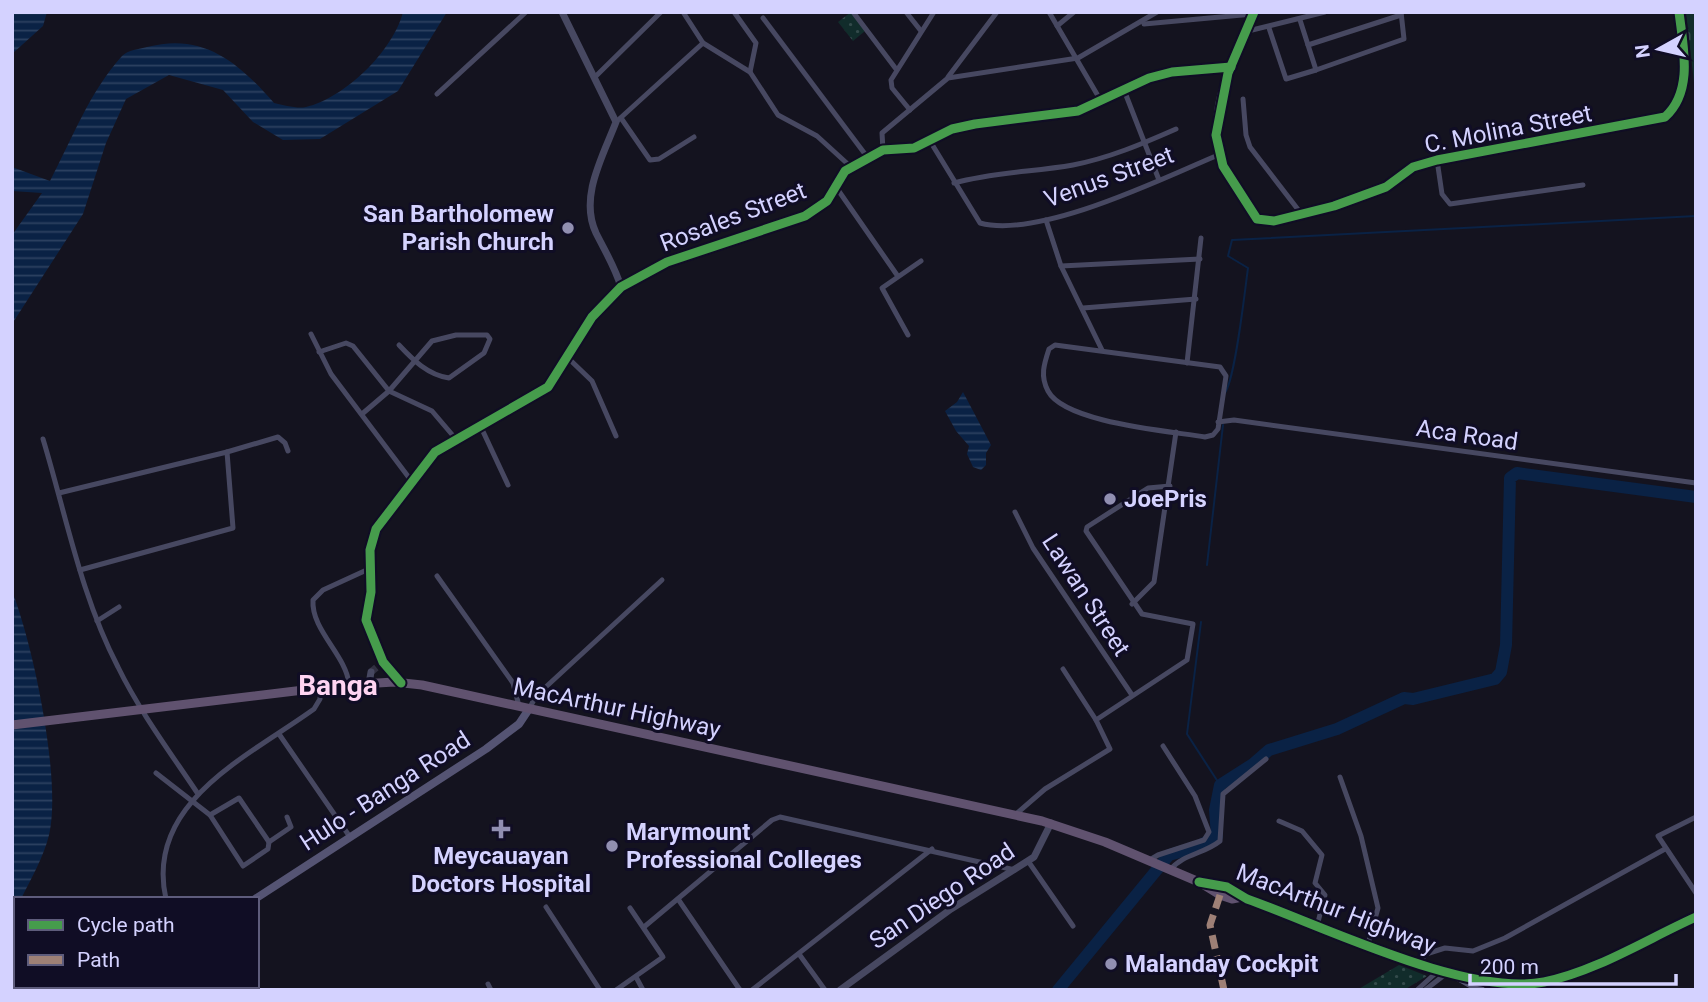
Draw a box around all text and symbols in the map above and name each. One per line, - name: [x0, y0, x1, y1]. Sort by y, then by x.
- north arrow: [1624, 14, 1694, 84]
- text: N: [1630, 43, 1655, 60]
- street label: C. Molina Street: [1422, 99, 1594, 159]
- street label: Venus Street: [1040, 141, 1178, 213]
- street label: Rosales Street: [656, 176, 810, 258]
- place label: San Bartholomew Parish Church: [363, 200, 554, 256]
- marker: San Bartholomew Parish Church: [560, 220, 576, 236]
- street label: Aca Road: [1414, 414, 1520, 456]
- place label: JoePris: [1124, 485, 1207, 513]
- marker: JoePris: [1102, 491, 1118, 507]
- street label: Lawan Street: [1036, 529, 1136, 661]
- district label: Banga: [298, 669, 378, 702]
- street label: MacArthur Highway: [511, 672, 724, 744]
- street label: Hulo - Banga Road: [295, 726, 475, 856]
- place label: Marymount Professional Colleges: [626, 818, 862, 874]
- marker: Meycauayan Doctors Hospital: [491, 819, 511, 839]
- street label: San Diego Road: [864, 837, 1020, 955]
- marker: Marymount Professional Colleges: [604, 838, 620, 854]
- place label: Meycauayan Doctors Hospital: [411, 842, 591, 898]
- street label: MacArthur Highway: [1232, 858, 1440, 960]
- legend: [14, 897, 259, 988]
- text: Cycle path: [77, 913, 175, 937]
- scale bar: [1470, 942, 1676, 986]
- text: Path: [77, 948, 120, 972]
- place label: Malanday Cockpit: [1125, 950, 1318, 978]
- text: 200 m: [1480, 955, 1539, 979]
- marker: Malanday Cockpit: [1103, 956, 1119, 972]

